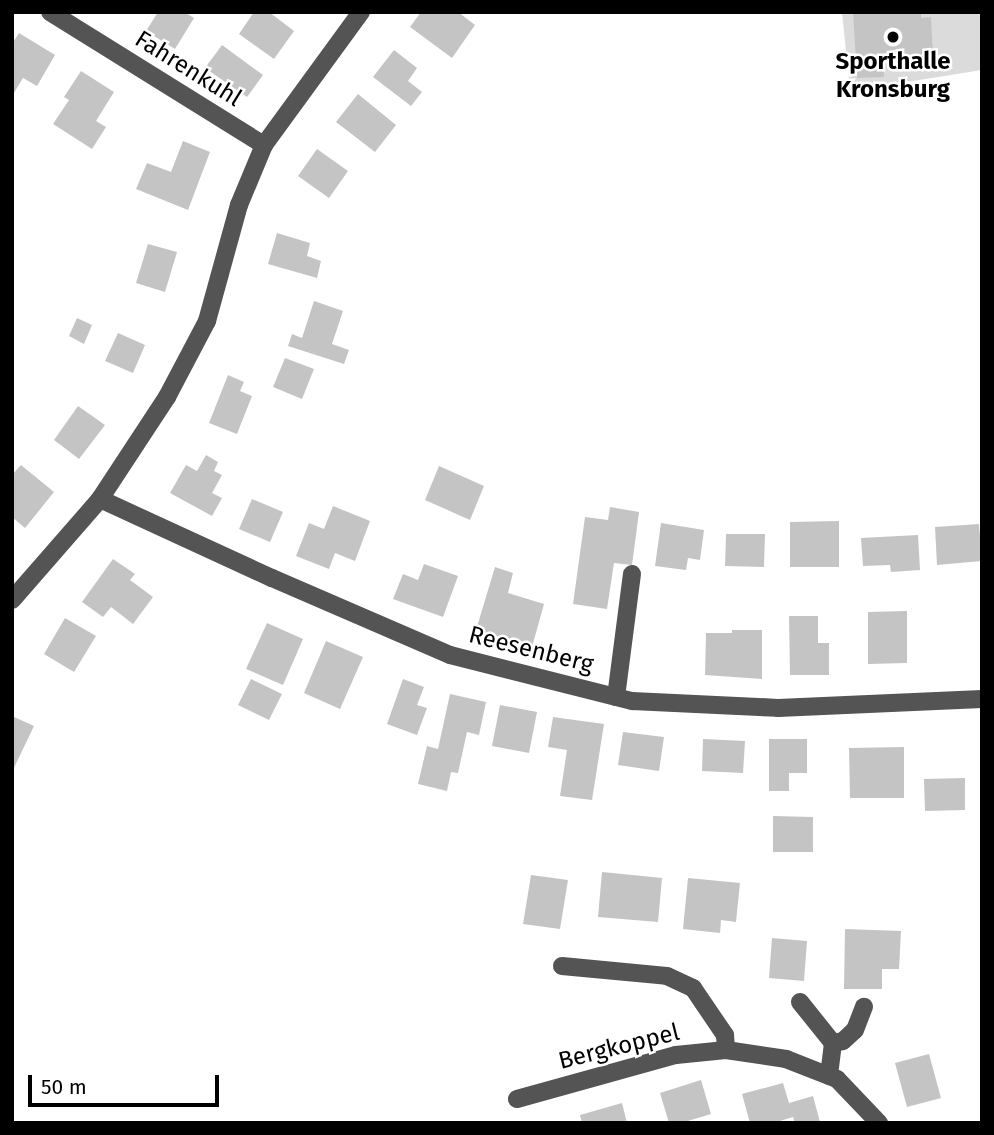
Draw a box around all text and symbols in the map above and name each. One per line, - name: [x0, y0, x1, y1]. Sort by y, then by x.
- street label: Fahrenkuhl: [129, 25, 247, 113]
- marker: Sporthalle Kronsburg: [885, 29, 901, 45]
- place label: Sporthalle Kronsburg: [835, 48, 951, 104]
- street label: Reesenberg: [466, 621, 596, 679]
- street label: Bergkoppel: [555, 1018, 683, 1076]
- scale bar: [32, 1062, 222, 1106]
- text: 50 m: [41, 1074, 87, 1100]

